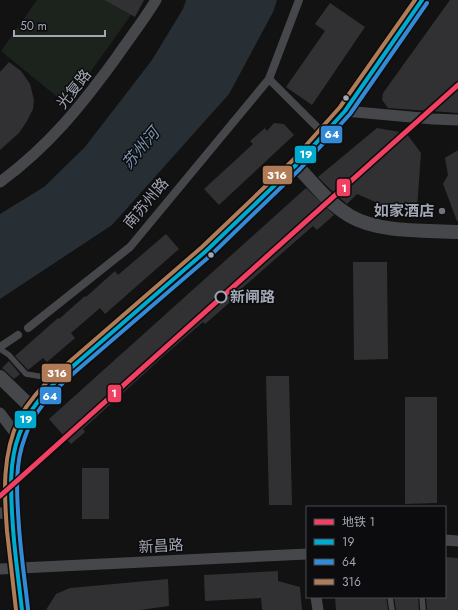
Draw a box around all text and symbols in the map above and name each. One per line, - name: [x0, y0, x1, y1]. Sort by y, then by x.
- scale bar: [14, 12, 105, 38]
- text: 50 m: [20, 17, 47, 35]
- street label: 光复路: [51, 64, 97, 114]
- unlabelled marker: [341, 93, 351, 103]
- water label: 苏州河: [116, 120, 167, 174]
- line badge: 64: [320, 125, 343, 144]
- text: 64: [324, 126, 340, 142]
- line badge: 19: [294, 145, 317, 164]
- text: 19: [300, 146, 312, 162]
- line badge: 316: [262, 165, 293, 185]
- text: 316: [267, 167, 287, 183]
- street label: 南苏州路: [118, 173, 174, 233]
- line badge: 1: [336, 178, 351, 197]
- text: 1: [341, 180, 347, 196]
- place label: 如家酒店: [374, 200, 434, 222]
- marker: 如家酒店: [437, 206, 447, 216]
- unlabelled marker: [206, 250, 216, 260]
- place label: 新闸路: [230, 286, 275, 308]
- marker: 新闸路: [214, 290, 228, 304]
- line badge: 316: [41, 363, 72, 383]
- text: 316: [47, 365, 67, 381]
- line badge: 1: [107, 384, 122, 403]
- text: 1: [111, 385, 117, 401]
- line badge: 64: [39, 386, 62, 405]
- text: 64: [42, 388, 58, 404]
- line badge: 19: [14, 410, 37, 429]
- text: 19: [20, 411, 32, 427]
- legend: [306, 506, 446, 598]
- text: 地铁 1: [342, 513, 375, 531]
- text: 19: [342, 533, 354, 551]
- street label: 新昌路: [138, 534, 184, 558]
- text: 64: [342, 553, 356, 571]
- text: 316: [342, 573, 361, 591]

